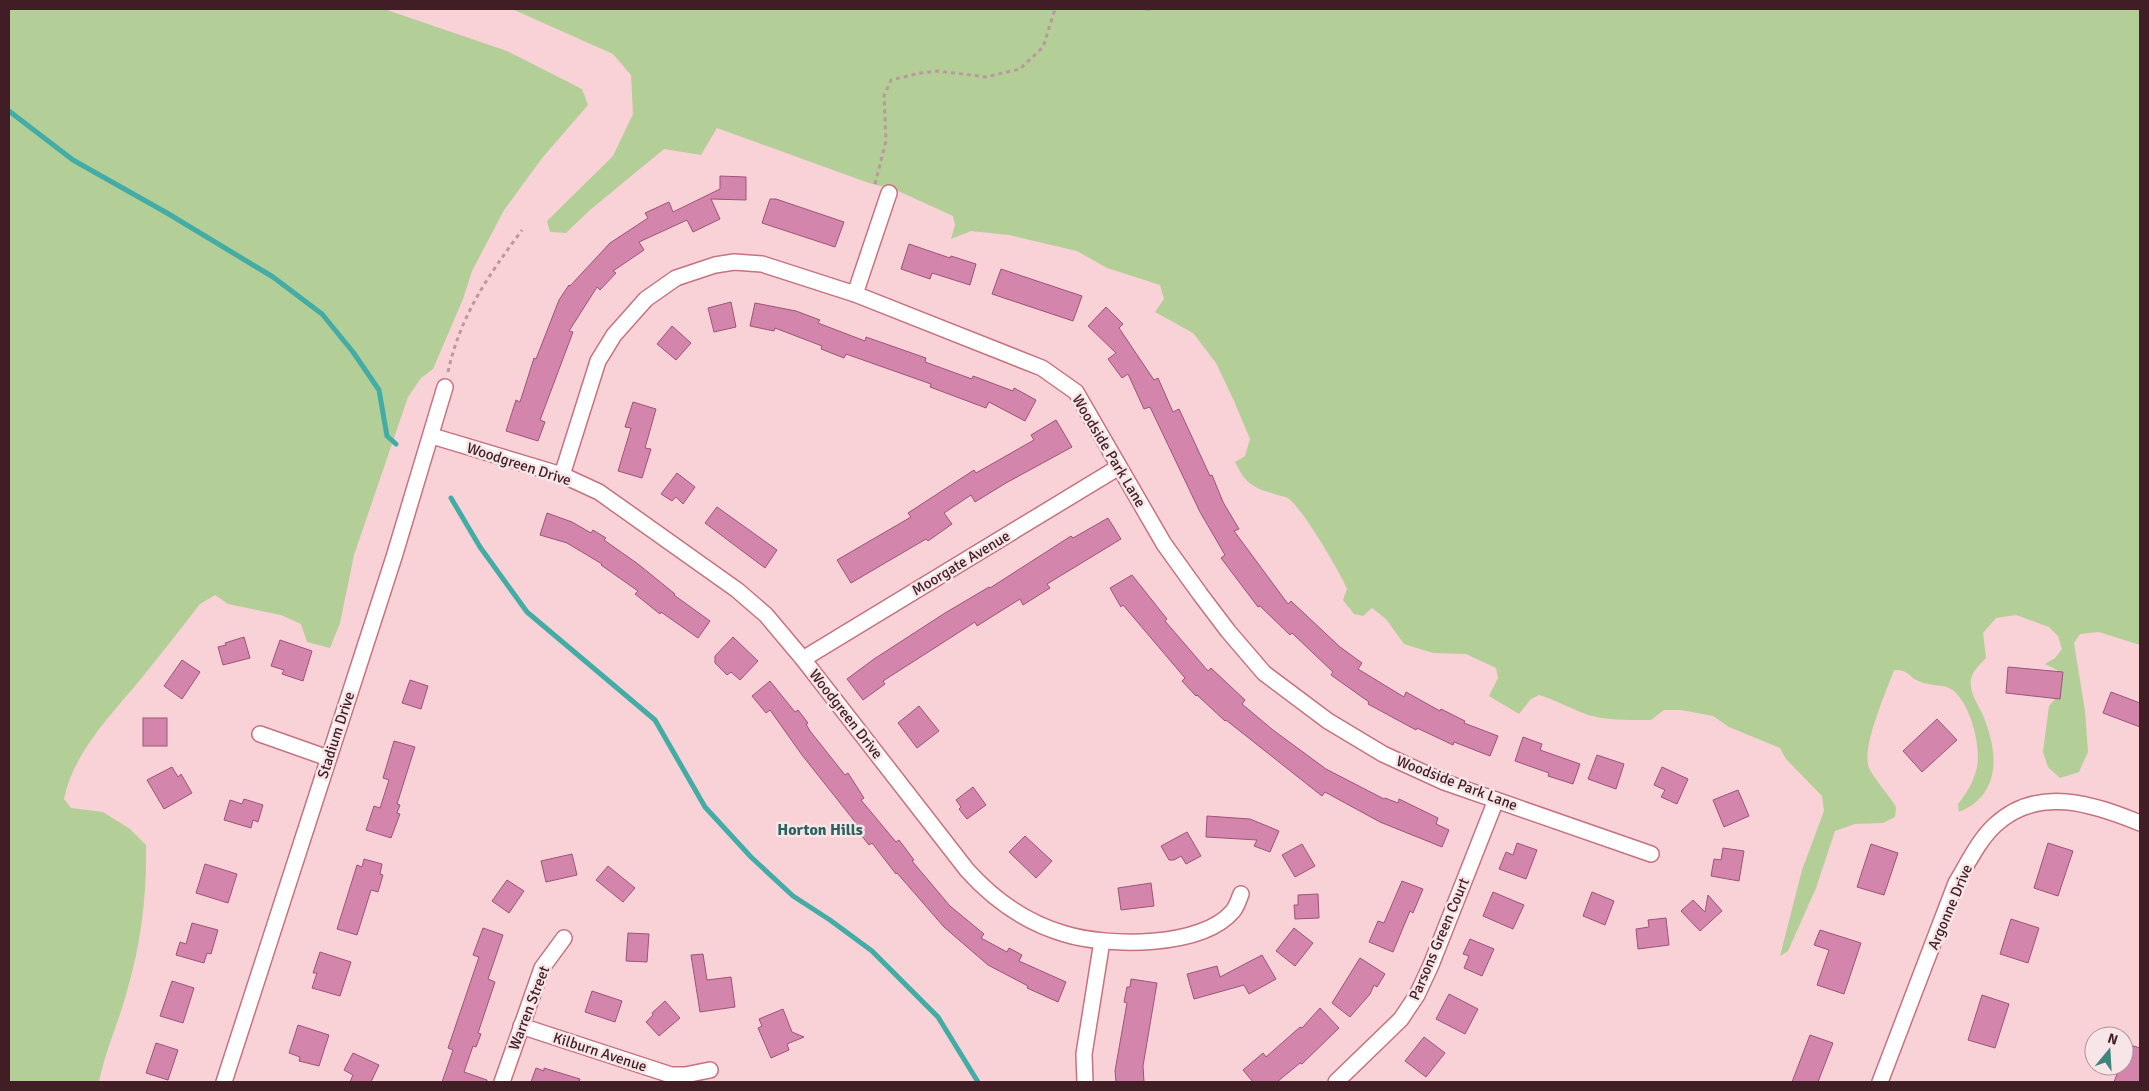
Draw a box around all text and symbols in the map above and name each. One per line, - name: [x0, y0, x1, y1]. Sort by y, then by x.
- street label: Woodside Park Lane: [1068, 391, 1150, 511]
- street label: Woodgreen Drive: [464, 439, 574, 489]
- street label: Moorgate Avenue: [909, 527, 1013, 599]
- street label: Woodgreen Drive: [805, 666, 887, 762]
- street label: Stadium Drive: [314, 689, 358, 781]
- street label: Woodside Park Lane: [1394, 752, 1520, 814]
- district label: Horton Hills: [777, 820, 863, 840]
- street label: Argonne Drive: [1924, 862, 1976, 952]
- street label: Parsons Green Court: [1405, 875, 1473, 1003]
- street label: Warren Street: [505, 963, 553, 1053]
- north arrow: [2084, 1026, 2134, 1076]
- street label: Kilburn Avenue: [551, 1028, 649, 1076]
- text: N: [2106, 1030, 2120, 1049]

